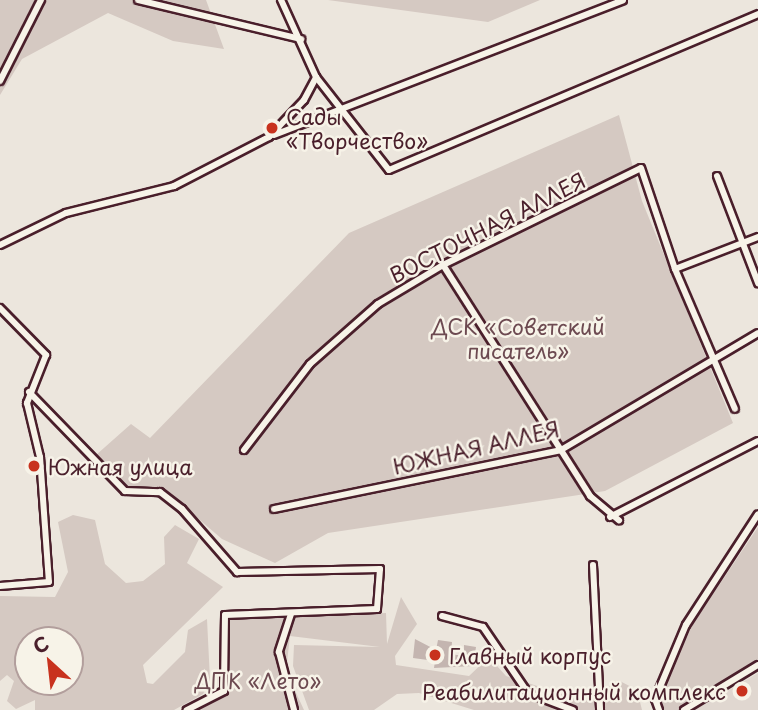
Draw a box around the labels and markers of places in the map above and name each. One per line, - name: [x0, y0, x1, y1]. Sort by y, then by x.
- place label: Сады «Творчество»: [286, 103, 428, 153]
- marker: Сады «Творчество»: [264, 120, 280, 136]
- place label: Южная улица: [48, 453, 194, 479]
- marker: Южная улица: [26, 458, 42, 474]
- place label: Главный корпус: [449, 642, 611, 668]
- marker: Главный корпус: [427, 647, 443, 663]
- place label: Реабилитационный комплекс: [422, 678, 726, 704]
- marker: Реабилитационный комплекс: [732, 681, 752, 701]

